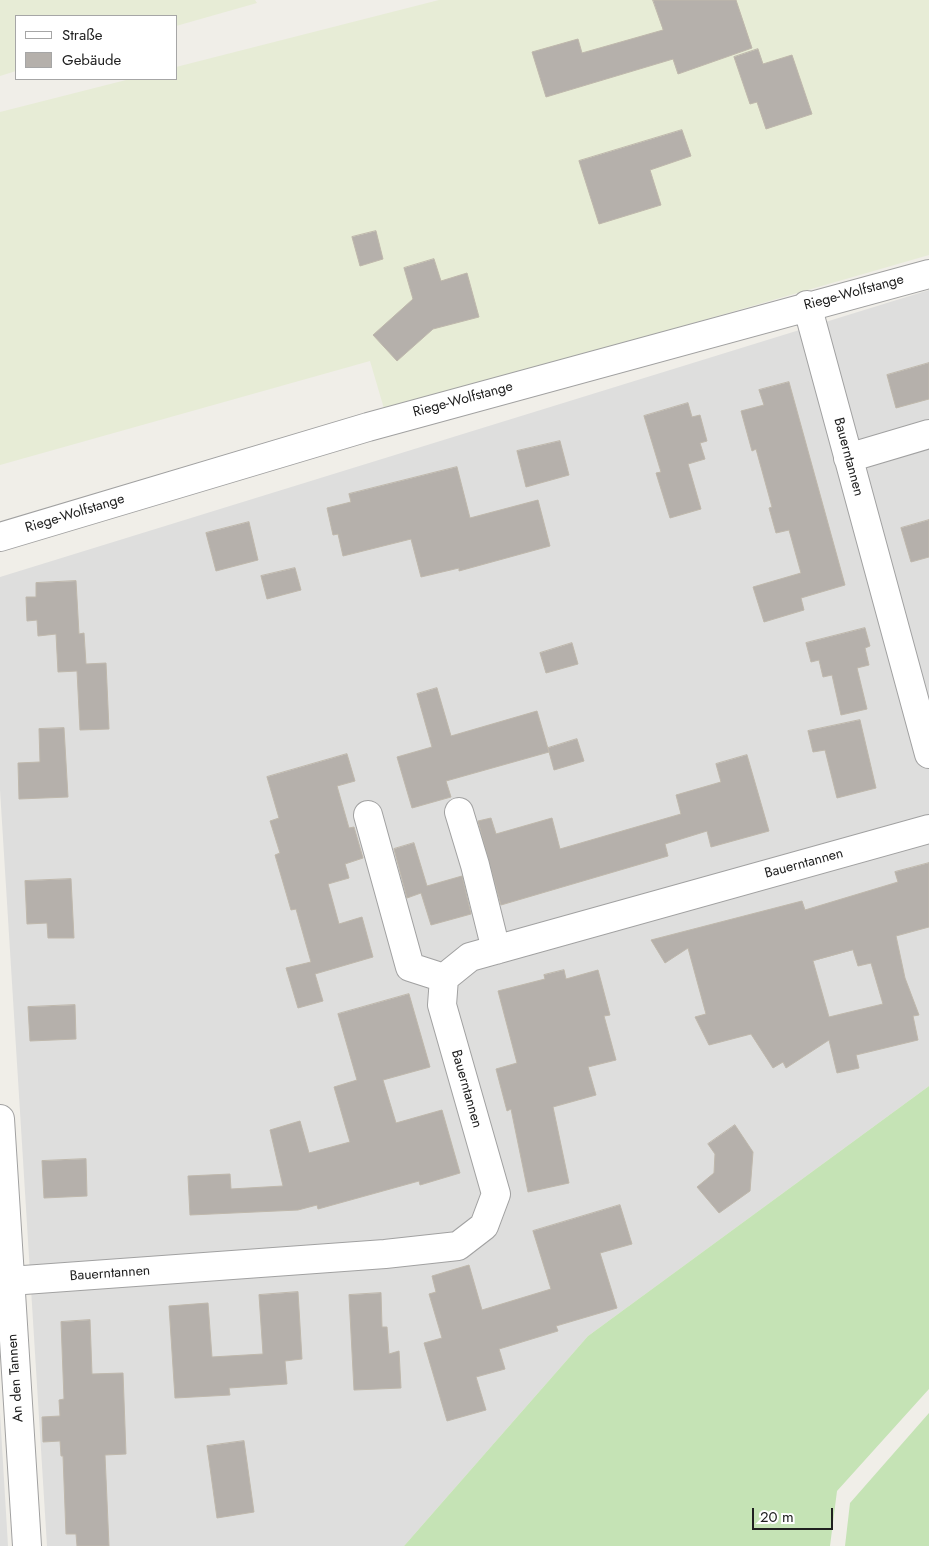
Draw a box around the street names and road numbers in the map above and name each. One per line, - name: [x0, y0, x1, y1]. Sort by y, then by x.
- street label: Riege-Wolfstange: [802, 272, 906, 314]
- street label: Riege-Wolfstange: [411, 379, 515, 421]
- street label: Bauerntannen: [829, 416, 867, 498]
- street label: Riege-Wolfstange: [23, 491, 127, 537]
- street label: Bauerntannen: [763, 845, 845, 883]
- street label: Bauerntannen: [447, 1048, 485, 1130]
- street label: Bauerntannen: [69, 1263, 151, 1285]
- street label: An den Tannen: [5, 1333, 27, 1423]

